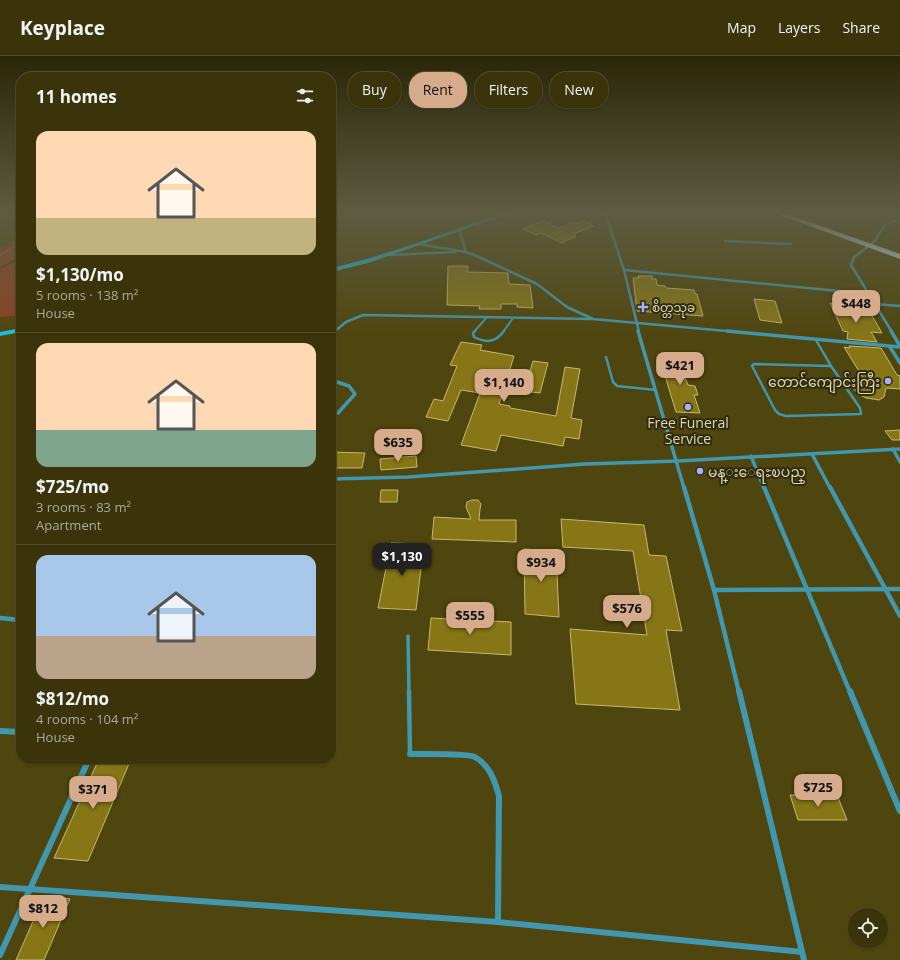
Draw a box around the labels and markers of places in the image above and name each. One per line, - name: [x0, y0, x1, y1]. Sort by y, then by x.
- pin: $448: [832, 290, 880, 324]
- place label: စိတ္တသုခ: [652, 299, 695, 318]
- marker: စိတ္တသုခ: [637, 301, 649, 313]
- pin: $421: [656, 352, 704, 386]
- pin: $1,140: [471, 369, 537, 403]
- place label: တောင်ကျောင်းကြီး: [768, 372, 880, 394]
- marker: တောင်ကျောင်းကြီး: [883, 376, 893, 386]
- marker: Free Funeral Service: [683, 402, 693, 412]
- place label: Free Funeral Service: [647, 413, 729, 448]
- pin: $635: [374, 429, 422, 463]
- place label: မန္းေရႊၿပည္: [708, 462, 806, 484]
- marker: မန္းေရႊၿပည္: [695, 466, 705, 476]
- pin: $1,130: [369, 543, 435, 577]
- pin: $934: [517, 549, 565, 583]
- pin: $576: [603, 595, 651, 629]
- pin: $555: [446, 602, 494, 636]
- pin: $725: [794, 774, 842, 808]
- pin: $371: [69, 776, 117, 810]
- pin: $812: [19, 895, 67, 929]

